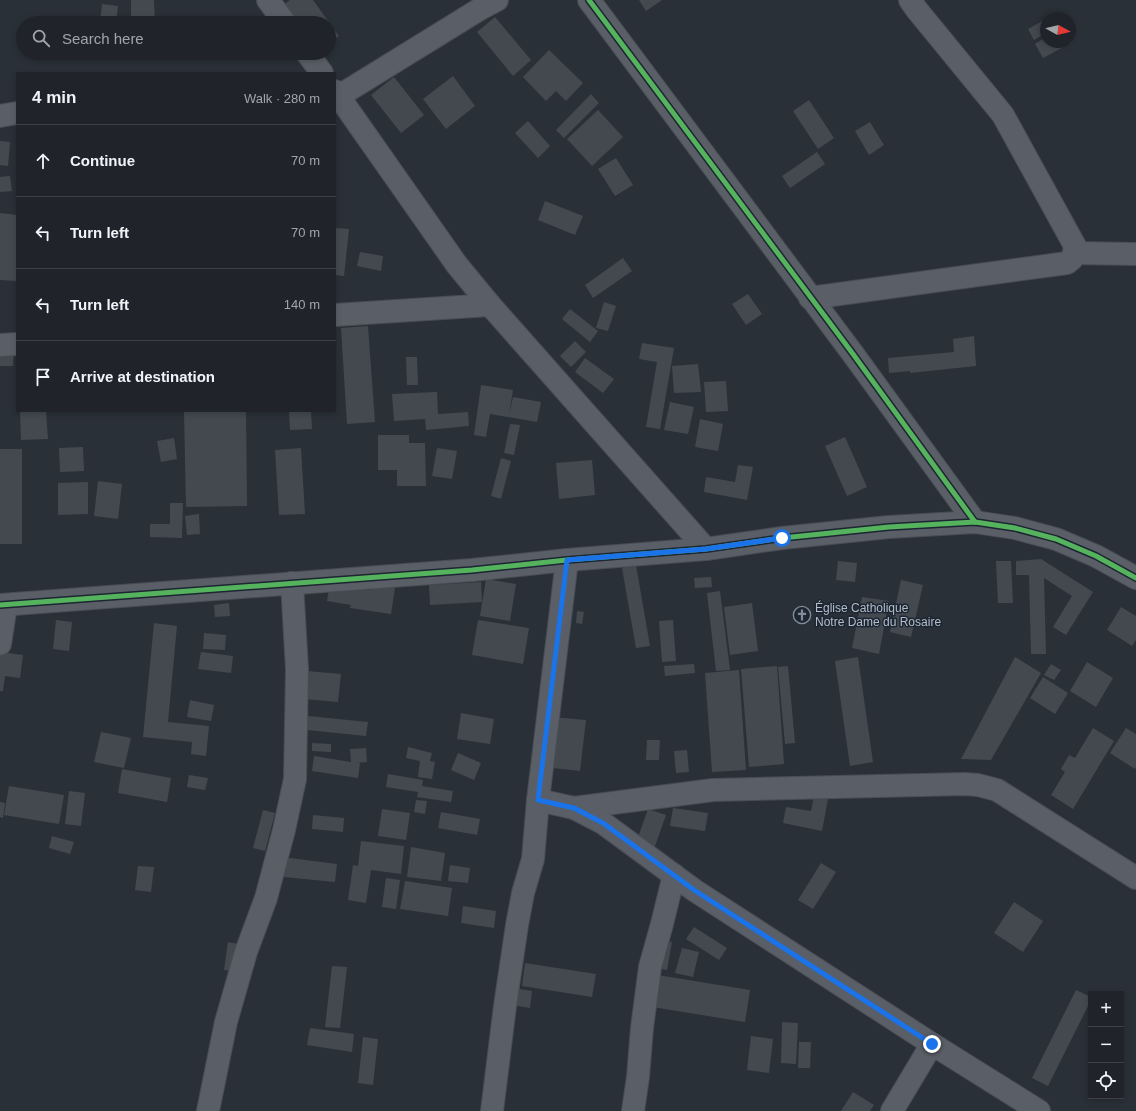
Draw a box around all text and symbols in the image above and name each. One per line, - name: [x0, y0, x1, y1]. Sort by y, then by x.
- north arrow: [1040, 12, 1076, 48]
- search box: [16, 16, 336, 60]
- icon: search: [30, 27, 52, 49]
- text: Search here: [62, 30, 144, 47]
- text: 4 min: [32, 88, 76, 107]
- text: Walk · 280 m: [244, 91, 320, 106]
- icon: ahead: [32, 150, 54, 172]
- text: Continue: [70, 152, 135, 169]
- text: 70 m: [291, 153, 320, 168]
- icon: left: [32, 222, 54, 244]
- text: Turn left: [70, 224, 129, 241]
- text: 70 m: [291, 225, 320, 240]
- icon: left: [32, 294, 54, 316]
- text: Turn left: [70, 296, 129, 313]
- text: 140 m: [284, 297, 320, 312]
- icon: arrive: [32, 366, 54, 388]
- text: Arrive at destination: [70, 368, 215, 385]
- route start: [773, 529, 791, 547]
- place label: Église Catholique Notre Dame du Rosaire: [815, 600, 941, 629]
- church icon: Église Catholique Notre Dame du Rosaire: [792, 605, 812, 625]
- map controls: [1088, 991, 1124, 1099]
- button: +: [1088, 991, 1124, 1027]
- button: −: [1088, 1027, 1124, 1063]
- route end: [923, 1035, 941, 1053]
- button: locate: [1088, 1063, 1124, 1099]

